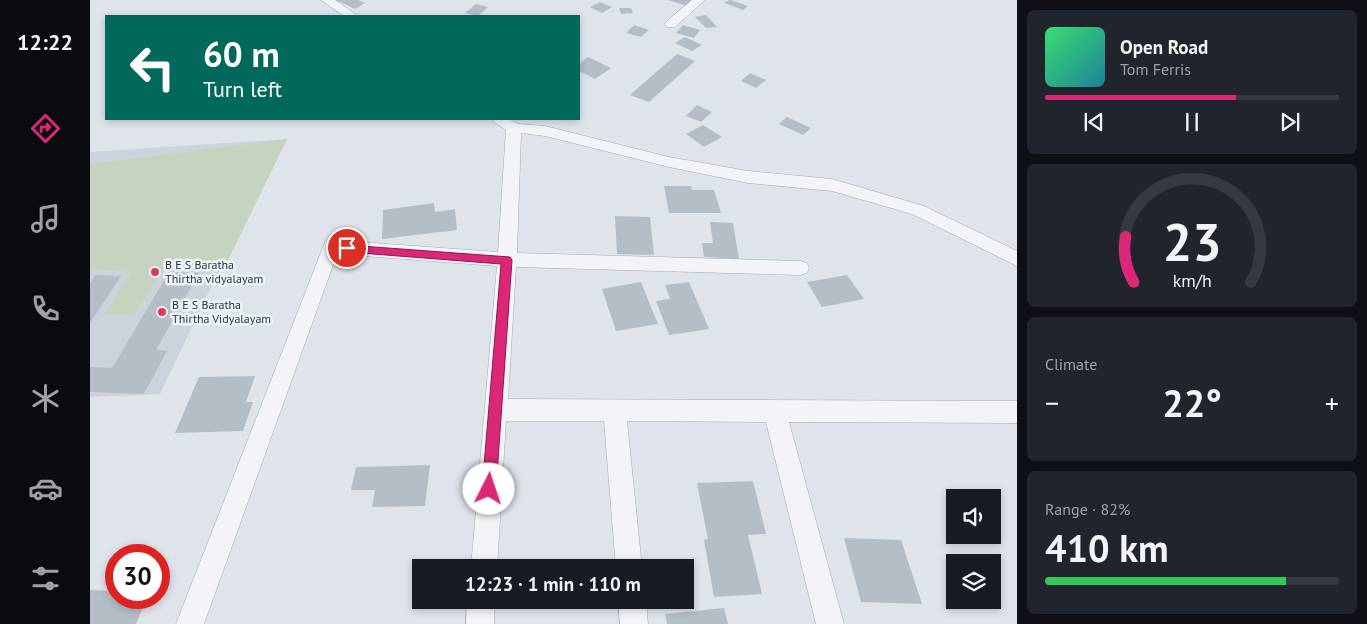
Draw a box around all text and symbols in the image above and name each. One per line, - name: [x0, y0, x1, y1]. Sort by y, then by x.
- text: 12:22: [17, 28, 73, 56]
- text: 60 m: [203, 31, 280, 77]
- icon: left: [120, 35, 185, 100]
- text: Open Road: [1120, 35, 1208, 59]
- text: Tom Ferris: [1120, 59, 1191, 79]
- text: Turn left: [203, 75, 282, 103]
- icon: previous: [1080, 108, 1108, 136]
- icon: pause: [1178, 108, 1206, 136]
- icon: next: [1276, 108, 1304, 136]
- icon: directions: [28, 111, 63, 146]
- icon: music: [28, 201, 63, 236]
- text: 23: [1163, 208, 1221, 275]
- pin: [326, 227, 368, 269]
- icon: arrive: [333, 234, 361, 262]
- place label: B E S Baratha Thirtha vidyalayam: [165, 257, 263, 286]
- marker: B E S Baratha Thirtha vidyalayam: [149, 266, 161, 278]
- text: km/h: [1172, 269, 1212, 292]
- icon: phone: [28, 291, 63, 326]
- place label: B E S Baratha Thirtha Vidyalayam: [172, 297, 271, 326]
- marker: B E S Baratha Thirtha Vidyalayam: [156, 306, 168, 318]
- text: Climate: [1045, 354, 1097, 374]
- text: 22°: [1162, 378, 1222, 427]
- icon: climate: [28, 381, 63, 416]
- text: −: [1045, 384, 1059, 421]
- text: +: [1325, 384, 1339, 421]
- position arrow: [462, 462, 514, 514]
- icon: car: [28, 471, 63, 506]
- map controls: [946, 489, 1001, 609]
- button: sound: [946, 489, 1001, 544]
- text: Range · 82%: [1045, 499, 1130, 519]
- text: 410 km: [1045, 523, 1169, 572]
- speed limit sign: 30: [105, 544, 170, 609]
- button: layers: [946, 554, 1001, 609]
- icon: filters: [28, 561, 63, 596]
- text: 12:23 · 1 min · 110 m: [465, 572, 641, 596]

